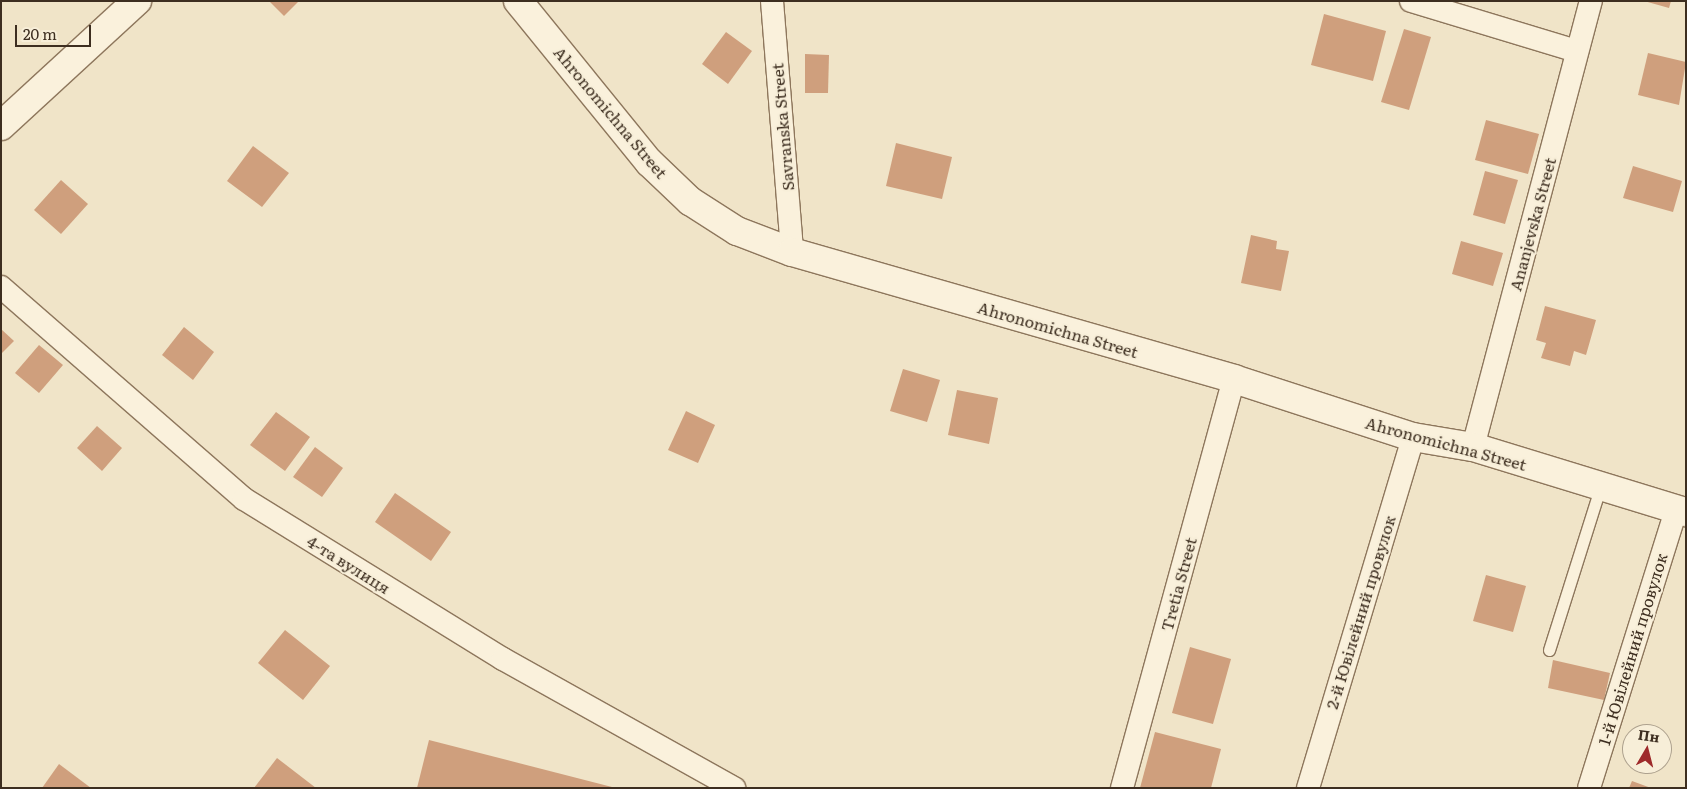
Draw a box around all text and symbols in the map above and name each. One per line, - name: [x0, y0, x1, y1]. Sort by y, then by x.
- scale bar: [18, 15, 94, 47]
- text: 20 m: [23, 22, 57, 45]
- street label: Ahronomichna Street: [550, 42, 672, 182]
- street label: Savranska Street: [767, 62, 797, 192]
- street label: Ananjevska Street: [1505, 155, 1559, 293]
- street label: Ahronomichna Street: [976, 297, 1140, 361]
- street label: Ahronomichna Street: [1363, 412, 1529, 474]
- street label: 2-й Ювілейний провулок: [1321, 513, 1399, 711]
- street label: 4-та вулиця: [304, 531, 394, 597]
- street label: Tretia Street: [1156, 535, 1200, 633]
- street label: 1-й Ювілейний провулок: [1594, 551, 1670, 747]
- north arrow: [1622, 724, 1672, 774]
- text: Пн: [1637, 724, 1661, 747]

